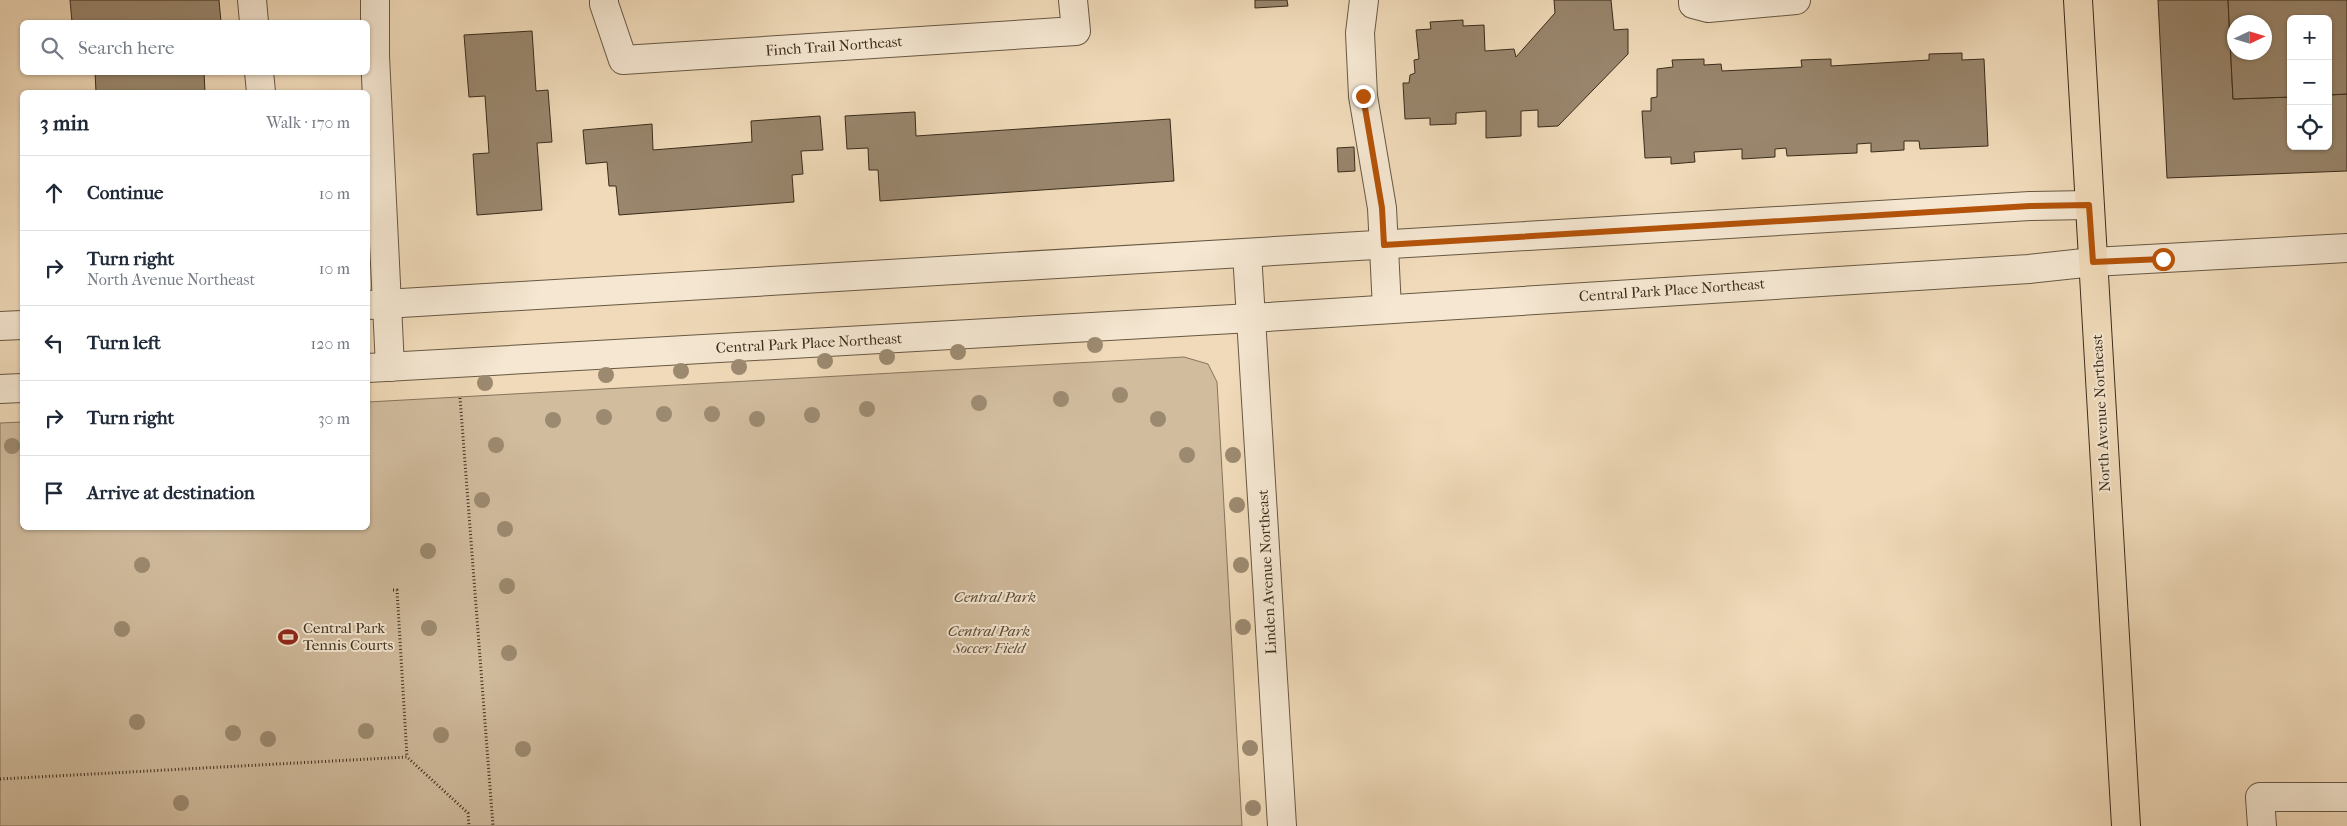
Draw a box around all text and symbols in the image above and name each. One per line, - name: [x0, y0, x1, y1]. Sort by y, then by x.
- north arrow: [2227, 15, 2272, 60]
- map controls: [2287, 15, 2332, 150]
- button: +: [2287, 15, 2332, 60]
- search box: [20, 20, 370, 75]
- street label: Finch Trail Northeast: [765, 32, 904, 60]
- icon: search: [38, 34, 66, 62]
- text: Search here: [78, 37, 174, 59]
- button: −: [2287, 60, 2332, 105]
- route end: [1352, 85, 1375, 108]
- button: locate: [2287, 105, 2332, 150]
- text: 3 min: [40, 111, 89, 135]
- text: Walk · 170 m: [266, 113, 350, 132]
- icon: ahead: [40, 179, 68, 207]
- text: Continue: [87, 182, 163, 204]
- text: 10 m: [319, 184, 350, 203]
- text: Turn right: [87, 248, 174, 270]
- route start: [2152, 248, 2175, 271]
- icon: right: [40, 254, 68, 282]
- text: 10 m: [319, 259, 350, 278]
- text: North Avenue Northeast: [87, 270, 255, 289]
- street label: Central Park Place Northeast: [1578, 274, 1766, 305]
- icon: left: [40, 329, 68, 357]
- street label: Central Park Place Northeast: [715, 329, 903, 357]
- text: Turn left: [87, 332, 161, 354]
- street label: North Avenue Northeast: [2088, 333, 2114, 492]
- text: 120 m: [311, 334, 350, 353]
- icon: right: [40, 404, 68, 432]
- text: Turn right: [87, 407, 174, 429]
- text: 30 m: [318, 409, 350, 428]
- icon: arrive: [40, 479, 68, 507]
- text: Arrive at destination: [87, 482, 255, 504]
- street label: Linden Avenue Northeast: [1254, 488, 1280, 655]
- park label: Central Park: [954, 588, 1036, 606]
- place label: Central Park Tennis Courts: [303, 619, 394, 654]
- park label: Central Park Soccer Field: [948, 622, 1030, 657]
- sports icon: Central Park Tennis Courts: [277, 626, 299, 648]

